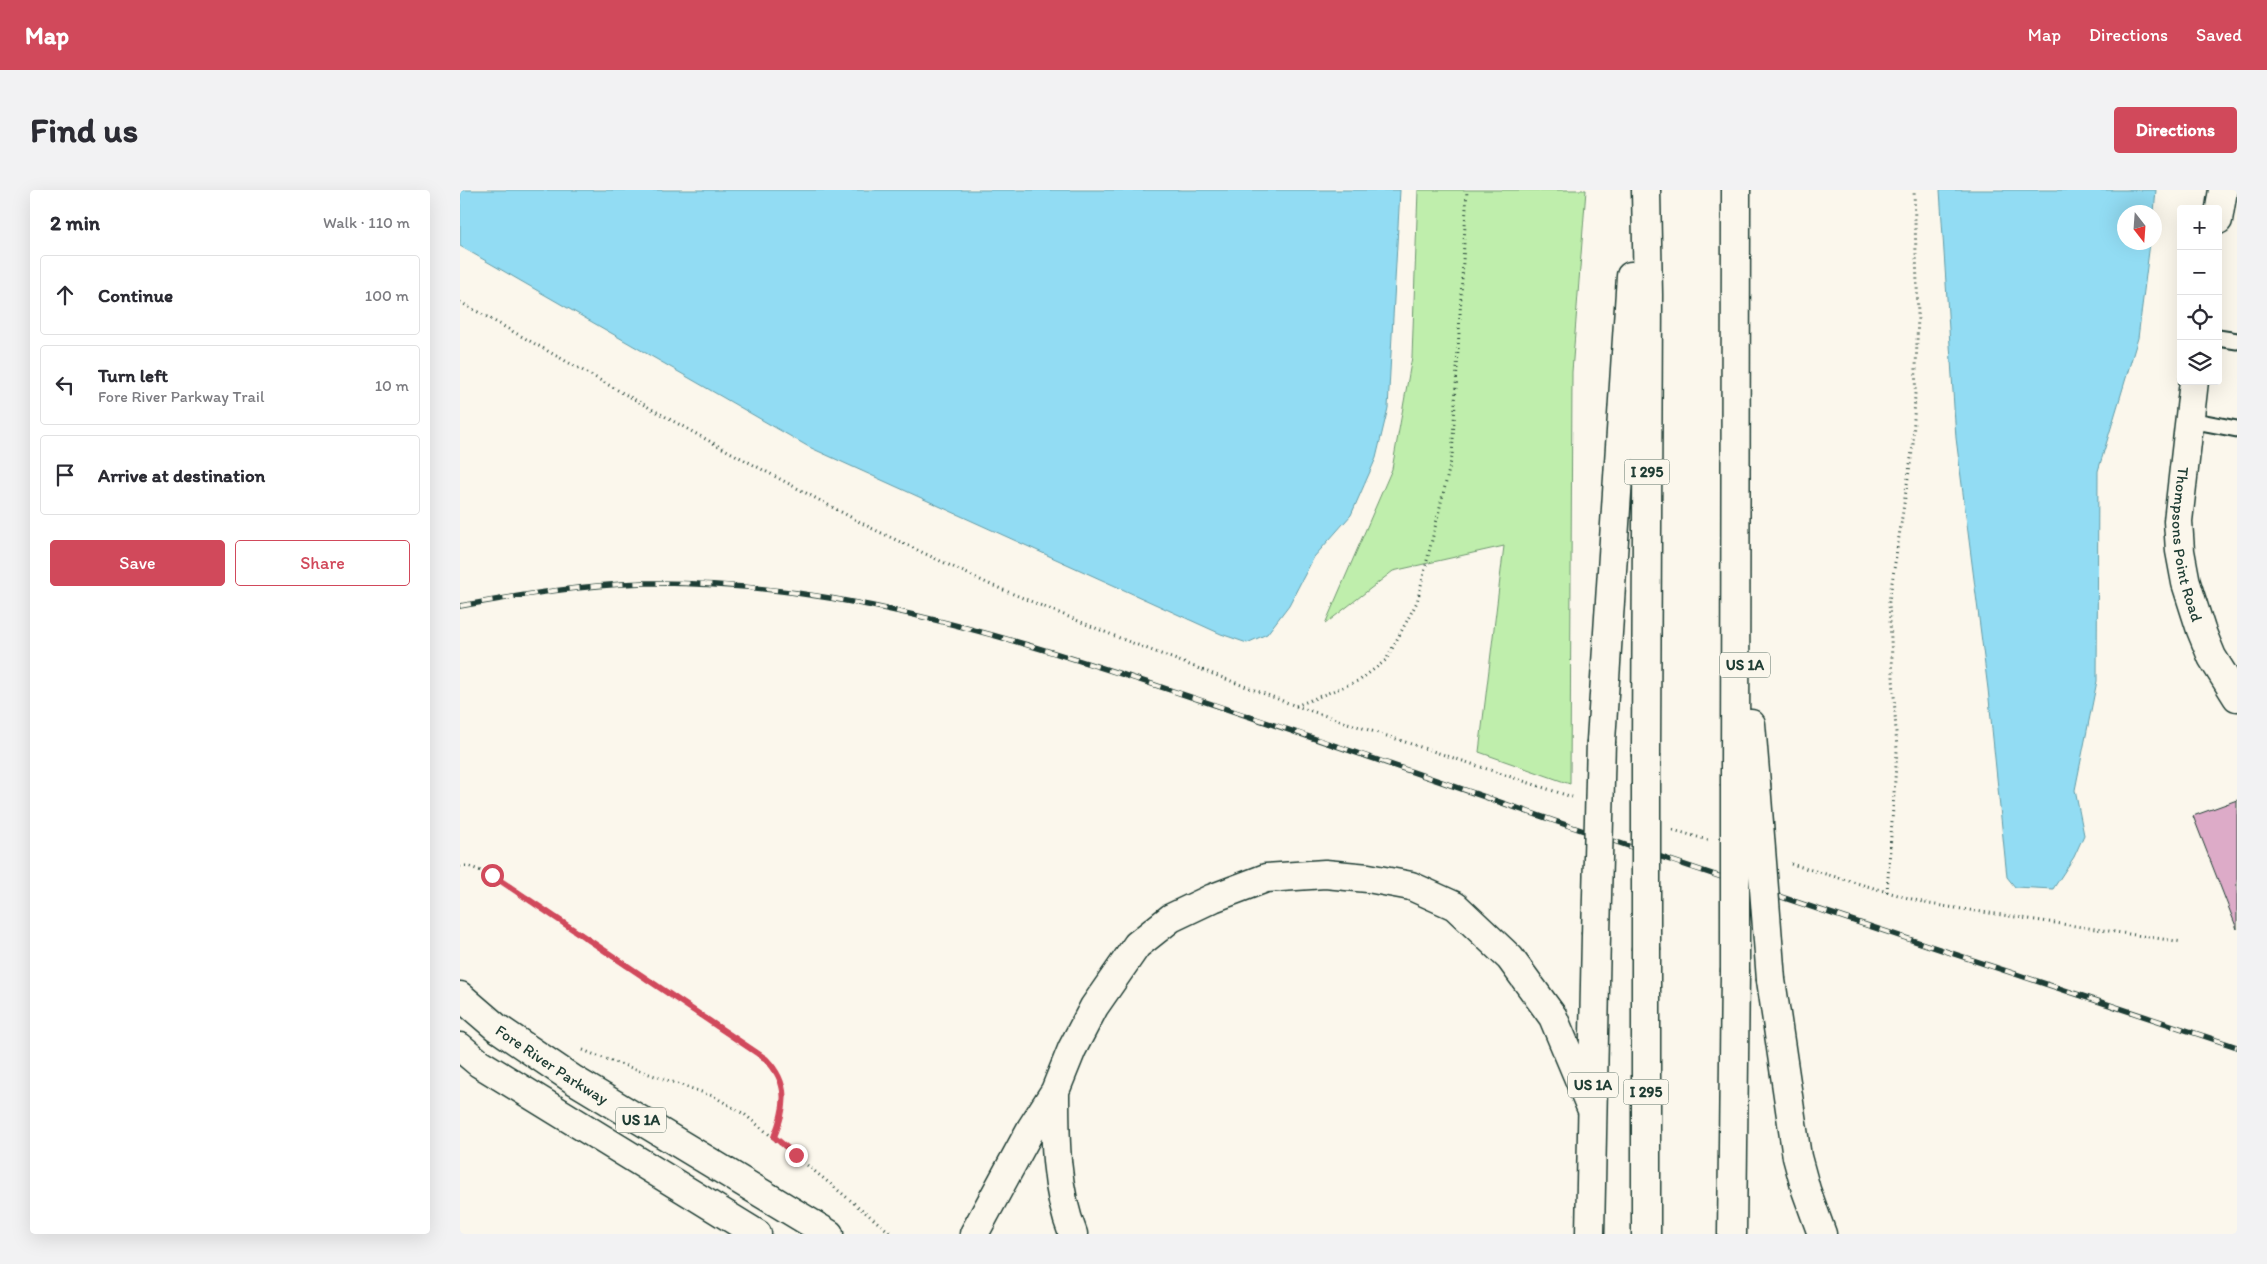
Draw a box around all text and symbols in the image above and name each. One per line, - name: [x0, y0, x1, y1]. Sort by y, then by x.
- text: Map: [25, 21, 69, 50]
- text: Map: [2028, 24, 2061, 46]
- text: Directions: [2089, 24, 2168, 46]
- text: Saved: [2196, 24, 2242, 46]
- button: Directions: [2114, 107, 2237, 153]
- text: Find us: [30, 109, 138, 151]
- north arrow: [2117, 205, 2162, 250]
- map controls: [2177, 205, 2222, 385]
- button: +: [2177, 205, 2222, 250]
- text: 2 min: [50, 210, 100, 235]
- text: Walk · 110 m: [323, 213, 410, 232]
- button: −: [2177, 250, 2222, 295]
- icon: ahead: [51, 281, 79, 309]
- text: Continue: [98, 284, 173, 307]
- text: 100 m: [365, 286, 409, 305]
- button: locate: [2177, 295, 2222, 340]
- button: layers: [2177, 340, 2222, 385]
- text: Turn left: [98, 364, 168, 387]
- icon: left: [51, 371, 79, 399]
- text: 10 m: [375, 376, 409, 395]
- text: Fore River Parkway Trail: [98, 387, 264, 406]
- road number: I 295: [1624, 460, 1670, 484]
- icon: arrive: [51, 461, 79, 489]
- text: Arrive at destination: [98, 464, 265, 487]
- street label: Thompsons Point Road: [2169, 466, 2207, 624]
- button: Save: [50, 540, 225, 586]
- button: Share: [235, 540, 410, 586]
- road number: US 1A: [1720, 652, 1770, 678]
- route start: [481, 864, 504, 887]
- street label: Fore River Parkway: [492, 1020, 612, 1108]
- road number: US 1A: [1568, 1072, 1618, 1098]
- road number: I 295: [1624, 1080, 1668, 1104]
- road number: US 1A: [616, 1108, 666, 1132]
- route end: [785, 1144, 808, 1167]

